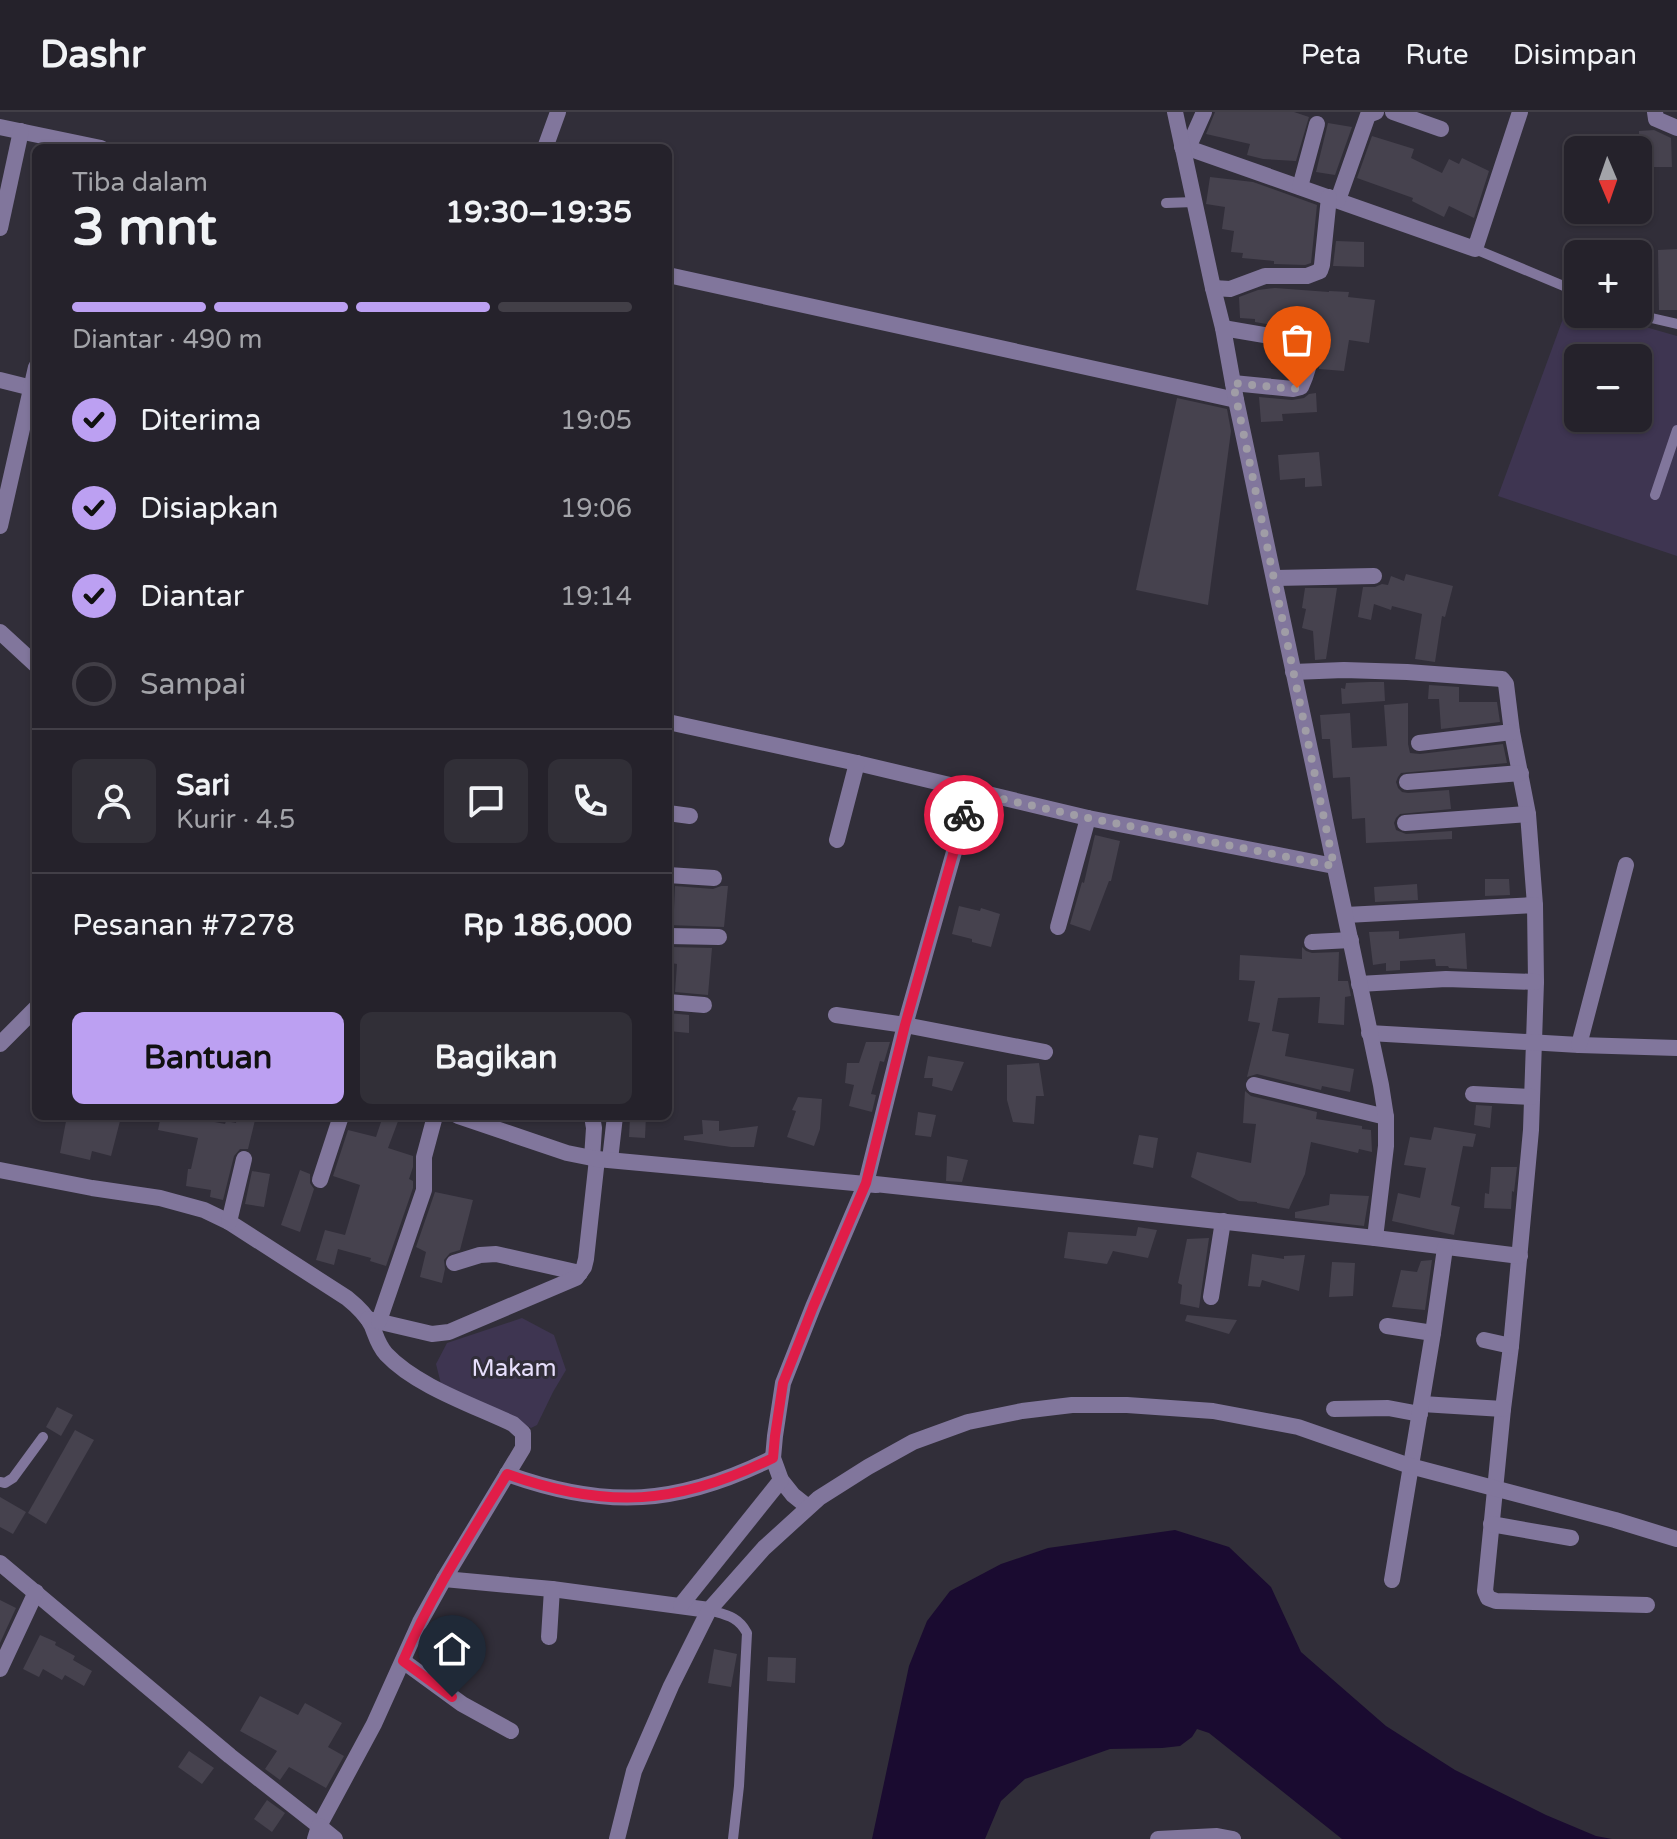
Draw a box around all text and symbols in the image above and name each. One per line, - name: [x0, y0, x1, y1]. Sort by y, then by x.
- text: Dashr: [40, 32, 145, 78]
- text: Peta: [1301, 38, 1361, 72]
- text: Rute: [1405, 38, 1469, 72]
- text: Disimpan: [1513, 38, 1637, 72]
- north arrow: [1564, 136, 1652, 224]
- map controls: [1564, 136, 1652, 432]
- text: Tiba dalam: [72, 167, 208, 198]
- text: 19:30–19:35: [445, 194, 632, 231]
- text: 3 mnt: [72, 196, 217, 259]
- button: +: [1564, 240, 1652, 328]
- pin: [1263, 306, 1331, 388]
- icon: bag: [1275, 318, 1319, 362]
- text: Diantar · 490 m: [72, 324, 262, 355]
- button: −: [1564, 344, 1652, 432]
- icon: check: [72, 398, 116, 442]
- text: Diterima: [140, 402, 261, 439]
- text: 19:05: [560, 405, 632, 436]
- icon: check: [72, 486, 116, 530]
- text: Disiapkan: [140, 490, 279, 527]
- text: 19:06: [560, 493, 632, 524]
- icon: check: [72, 574, 116, 618]
- text: Diantar: [140, 578, 244, 615]
- text: 19:14: [560, 581, 632, 612]
- text: Sampai: [140, 666, 246, 703]
- button: person: [72, 759, 156, 843]
- button: chat: [444, 759, 528, 843]
- button: phone: [548, 759, 632, 843]
- text: Sari: [176, 767, 230, 804]
- courier: [924, 775, 1004, 855]
- icon: bike: [942, 793, 986, 837]
- text: Kurir · 4.5: [176, 804, 295, 835]
- text: Pesanan #7278: [72, 907, 295, 944]
- text: Rp 186,000: [463, 907, 632, 944]
- button: Bantuan: [72, 1012, 344, 1104]
- button: Bagikan: [360, 1012, 632, 1104]
- park label: Makam: [471, 1354, 557, 1383]
- pin: [418, 1615, 486, 1697]
- icon: home: [430, 1627, 474, 1671]

